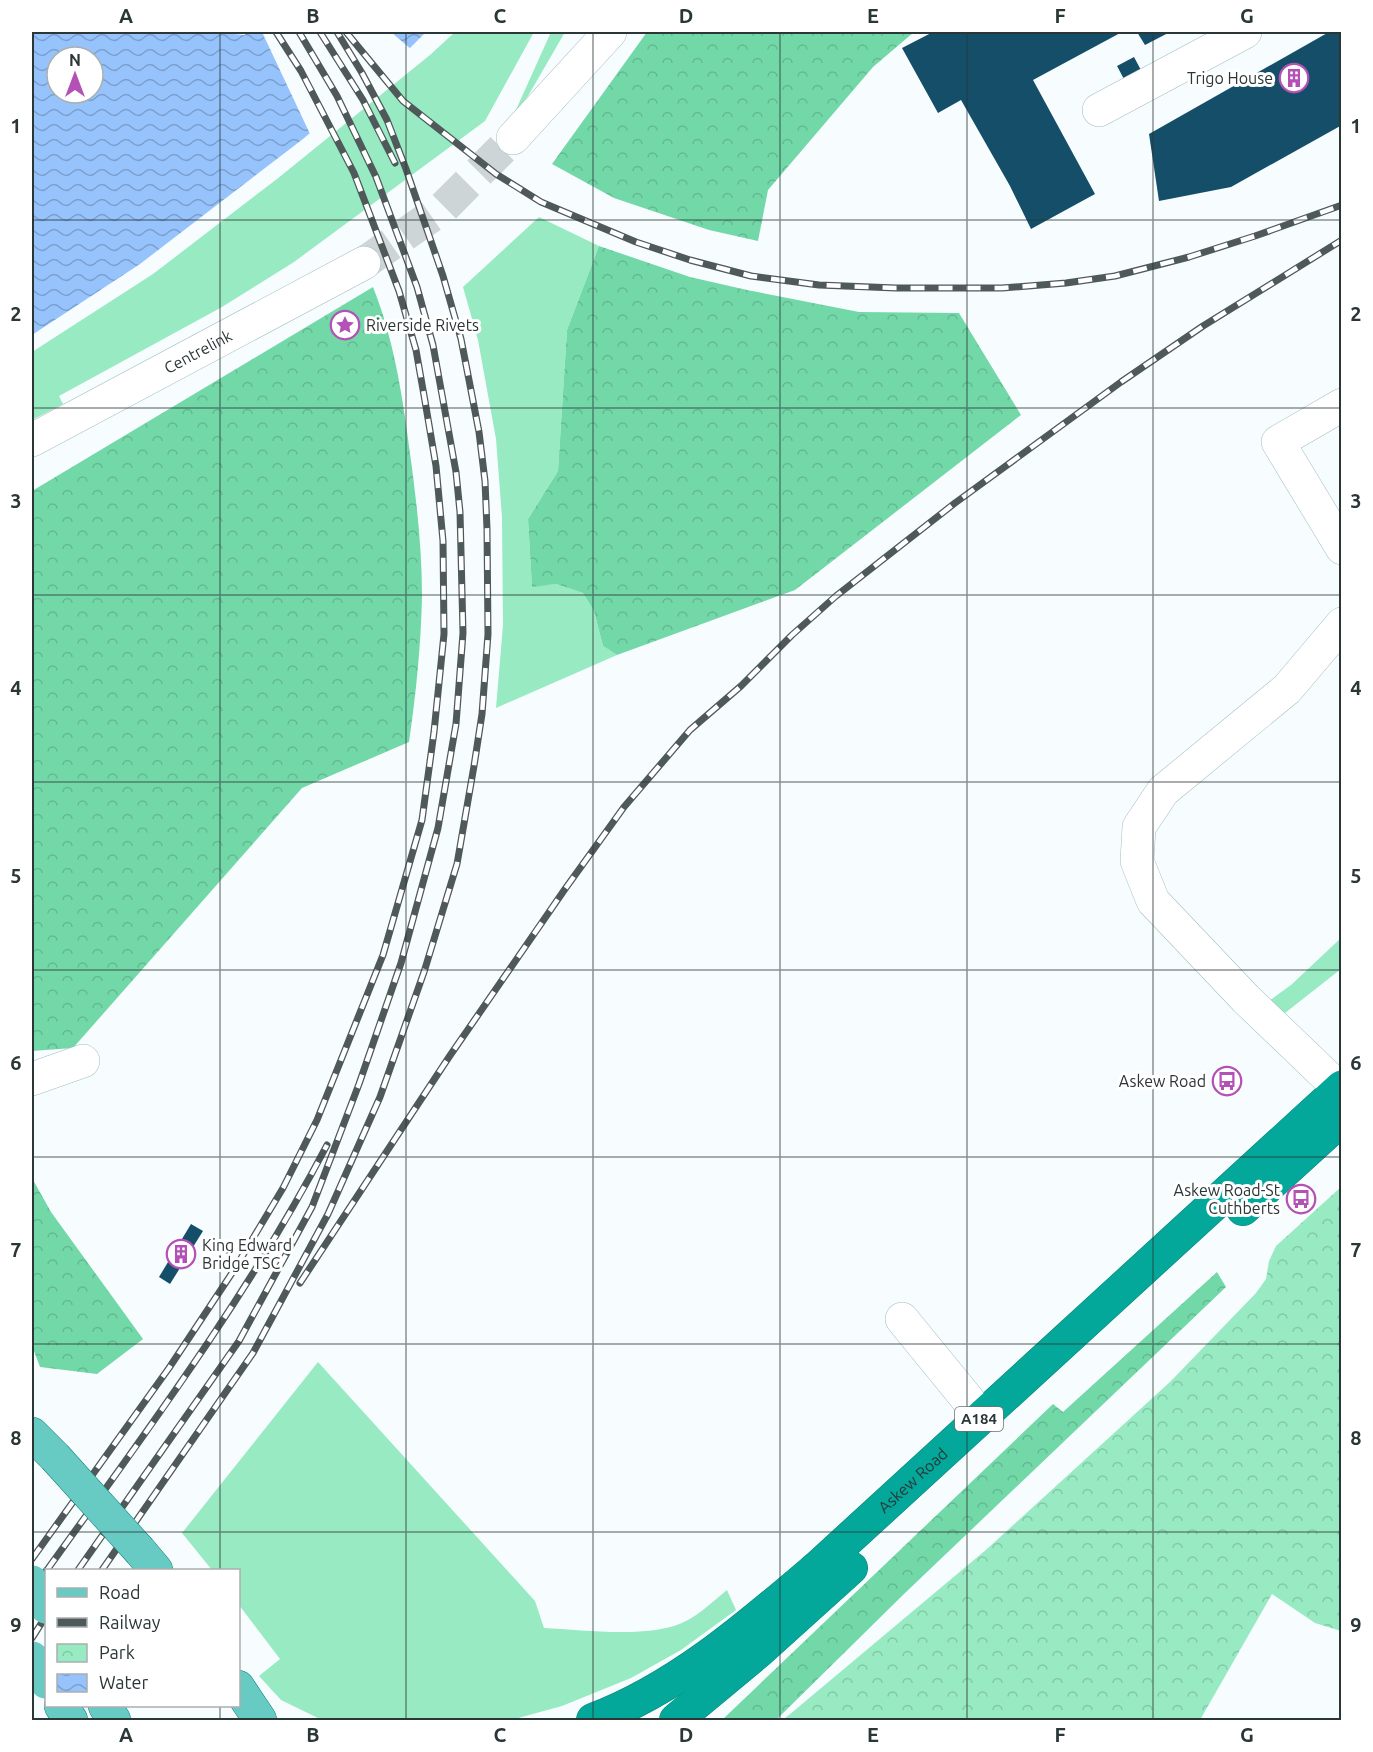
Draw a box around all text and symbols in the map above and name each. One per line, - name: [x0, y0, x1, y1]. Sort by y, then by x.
- text: A: [119, 4, 133, 27]
- text: B: [306, 4, 320, 27]
- text: C: [494, 4, 507, 27]
- text: D: [679, 4, 693, 27]
- text: E: [867, 4, 879, 27]
- text: F: [1054, 4, 1066, 27]
- text: G: [1240, 4, 1254, 27]
- north arrow: [45, 45, 105, 105]
- text: N: [69, 51, 81, 69]
- building icon: Trigo House: [1278, 62, 1310, 94]
- place label: Trigo House: [1187, 69, 1273, 87]
- text: 1: [10, 114, 22, 137]
- text: 1: [1350, 114, 1362, 137]
- text: 2: [10, 302, 22, 325]
- text: 2: [1350, 302, 1362, 325]
- place icon: Riverside Rivets: [329, 309, 361, 341]
- place label: Riverside Rivets: [366, 316, 479, 334]
- street label: Centrelink: [161, 326, 235, 377]
- text: 3: [10, 489, 22, 512]
- text: 3: [1350, 489, 1362, 512]
- text: 4: [10, 676, 22, 699]
- text: 4: [1350, 676, 1362, 699]
- text: 5: [10, 864, 22, 887]
- text: 5: [1350, 864, 1362, 887]
- text: 6: [10, 1051, 22, 1074]
- text: 6: [1350, 1051, 1362, 1074]
- bus stop icon: Askew Road: [1211, 1065, 1243, 1097]
- place label: Askew Road: [1119, 1072, 1206, 1090]
- place label: Askew Road-St Cuthberts: [1174, 1181, 1281, 1217]
- bus stop icon: Askew Road-St Cuthberts: [1285, 1183, 1317, 1215]
- place label: King Edward Bridge TSC: [202, 1236, 292, 1272]
- text: 7: [10, 1238, 22, 1261]
- building icon: King Edward Bridge TSC: [165, 1238, 197, 1270]
- text: 7: [1350, 1238, 1362, 1261]
- road number: A184: [955, 1407, 1003, 1431]
- text: 8: [10, 1426, 22, 1449]
- text: 8: [1350, 1426, 1362, 1449]
- street label: Askew Road: [875, 1444, 951, 1516]
- legend: [45, 1569, 240, 1707]
- text: Road: [99, 1582, 141, 1602]
- text: Railway: [99, 1612, 161, 1632]
- text: 9: [10, 1613, 22, 1636]
- text: 9: [1350, 1613, 1362, 1636]
- text: Park: [99, 1642, 135, 1662]
- text: Water: [99, 1672, 149, 1692]
- text: A: [119, 1723, 133, 1746]
- text: B: [306, 1723, 320, 1746]
- text: C: [494, 1723, 507, 1746]
- text: D: [679, 1723, 693, 1746]
- text: E: [867, 1723, 879, 1746]
- text: F: [1054, 1723, 1066, 1746]
- text: G: [1240, 1723, 1254, 1746]

